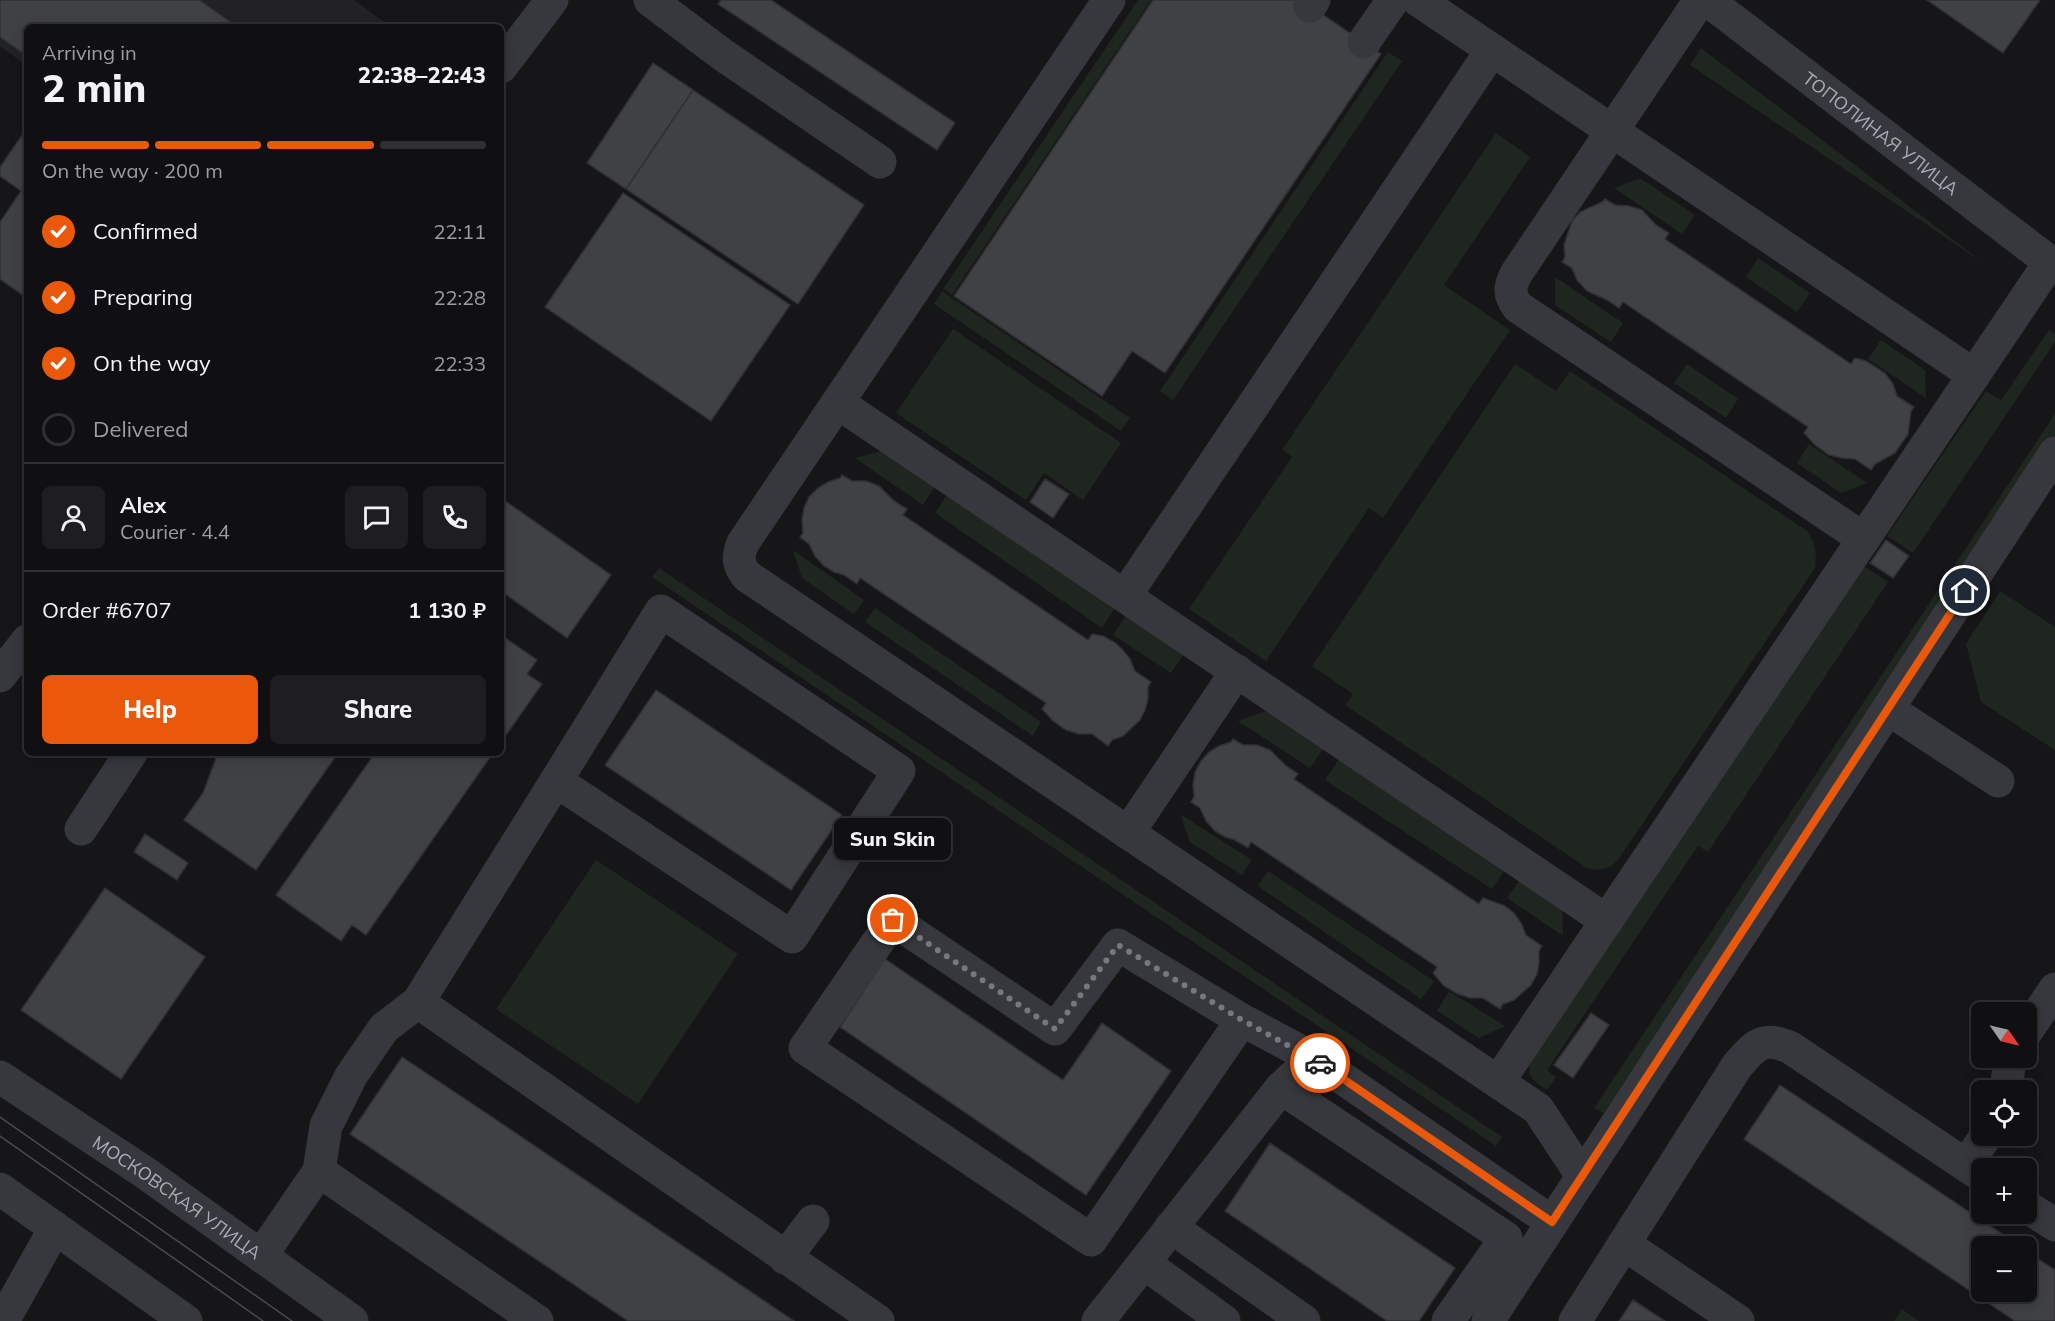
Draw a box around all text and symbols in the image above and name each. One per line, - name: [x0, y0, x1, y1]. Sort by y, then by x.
- text: Arriving in: [42, 40, 137, 65]
- text: 22:38–22:43: [358, 61, 486, 89]
- text: 2 min: [42, 63, 147, 112]
- street label: ТОПОЛИНАЯ УЛИЦА: [1799, 66, 1963, 200]
- text: On the way · 200 m: [42, 158, 223, 183]
- icon: check: [42, 215, 75, 248]
- text: Confirmed: [93, 217, 198, 245]
- text: 22:11: [433, 219, 486, 244]
- icon: check: [42, 281, 75, 314]
- text: Preparing: [93, 283, 193, 311]
- text: 22:28: [433, 285, 486, 310]
- icon: check: [42, 347, 75, 380]
- text: On the way: [93, 349, 211, 377]
- text: 22:33: [433, 351, 486, 376]
- text: Delivered: [93, 415, 188, 443]
- button: person: [42, 486, 105, 549]
- button: chat: [345, 486, 408, 549]
- button: phone: [423, 486, 486, 549]
- text: Alex: [120, 491, 166, 519]
- text: Courier · 4.4: [120, 519, 230, 544]
- pin: [1939, 565, 1990, 616]
- icon: home: [1948, 574, 1981, 607]
- text: Order #6707: [42, 596, 172, 624]
- text: 1 130 ₽: [408, 596, 486, 624]
- button: Help: [42, 675, 258, 744]
- button: Share: [270, 675, 486, 744]
- callout: Sun Skin: [834, 818, 952, 860]
- text: Sun Skin: [850, 826, 935, 851]
- pin: [867, 894, 918, 945]
- icon: bag: [876, 903, 909, 936]
- north arrow: [1971, 1002, 2037, 1068]
- map controls: [1971, 1002, 2037, 1302]
- courier: [1290, 1033, 1350, 1093]
- icon: car: [1304, 1047, 1337, 1080]
- button: locate: [1971, 1080, 2037, 1146]
- street label: МОСКОВСКАЯ УЛИЦА: [89, 1130, 266, 1264]
- button: +: [1971, 1158, 2037, 1224]
- button: −: [1971, 1236, 2037, 1302]

